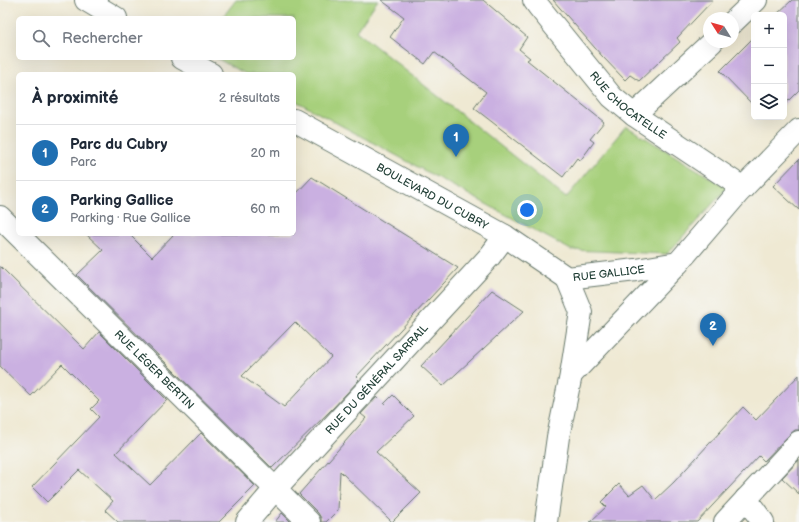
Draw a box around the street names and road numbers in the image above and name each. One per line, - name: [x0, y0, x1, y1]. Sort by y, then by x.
- street label: RUE CHOCATELLE: [587, 69, 669, 141]
- street label: BOULEVARD DU CUBRY: [374, 160, 491, 232]
- street label: RUE GALLICE: [572, 262, 646, 284]
- street label: RUE DU GÉNÉRAL SARRAIL: [323, 321, 431, 437]
- street label: RUE LÉGER BERTIN: [112, 327, 197, 412]

